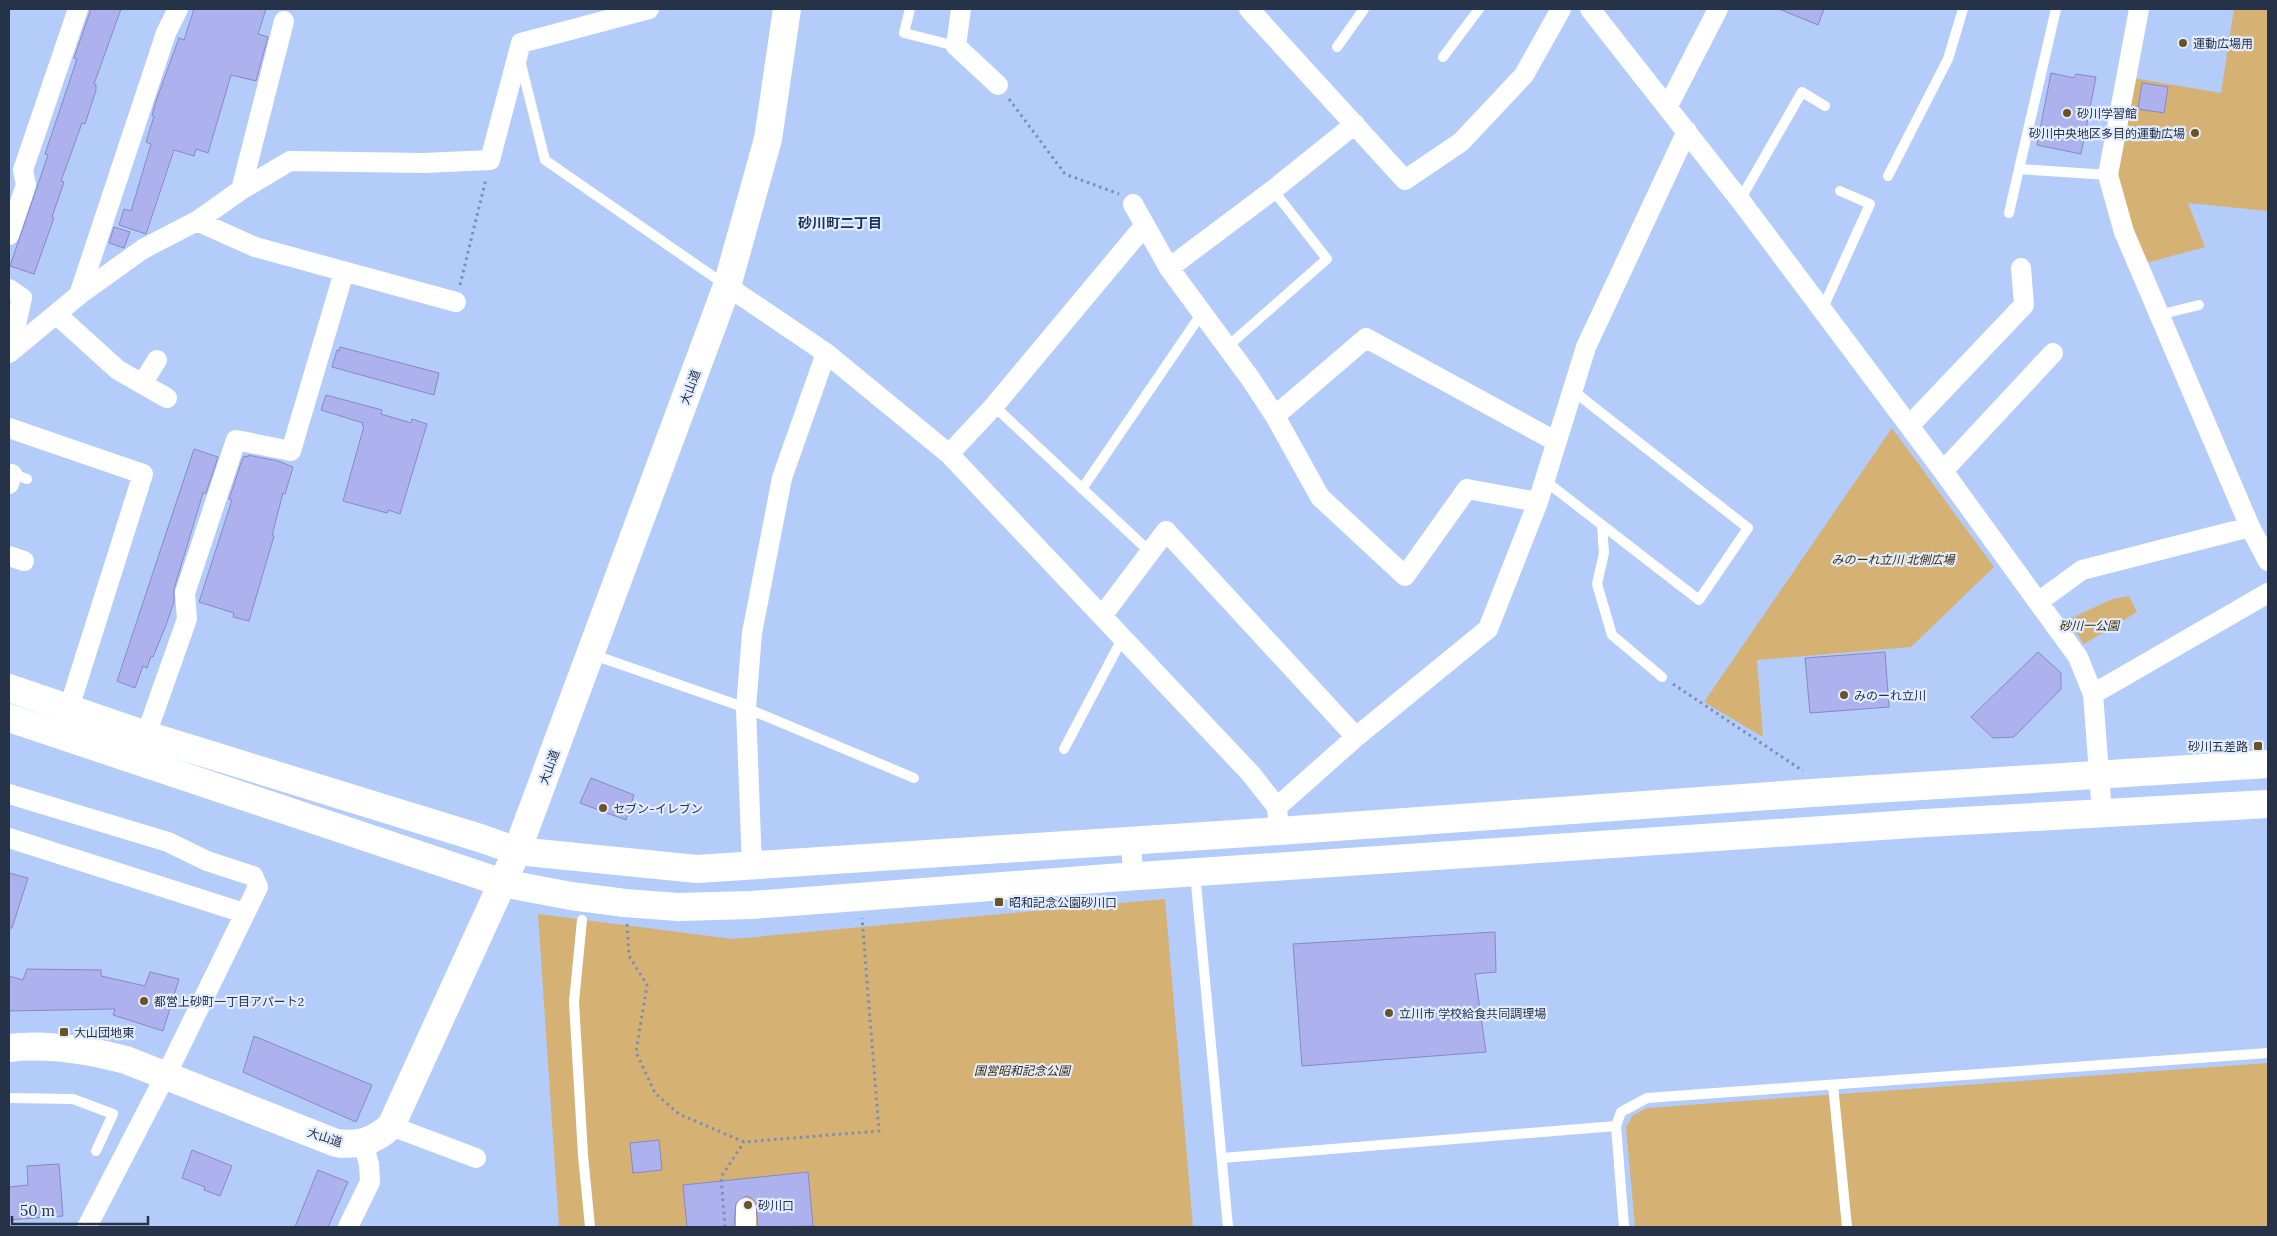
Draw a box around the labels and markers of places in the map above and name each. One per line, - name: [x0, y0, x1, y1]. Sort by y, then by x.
- place label: 運動広場用: [2193, 36, 2253, 51]
- marker: 運動広場用: [2177, 37, 2189, 49]
- place label: 砂川学習館: [2077, 106, 2137, 121]
- marker: 砂川学習館: [2061, 107, 2073, 119]
- place label: 砂川中央地区多目的運動広場: [2029, 126, 2185, 141]
- marker: 砂川中央地区多目的運動広場: [2189, 127, 2201, 139]
- place label: みのーれ立川: [1854, 688, 1926, 703]
- marker: みのーれ立川: [1838, 689, 1850, 701]
- place label: 砂川五差路: [2188, 739, 2248, 754]
- marker: 砂川五差路: [2252, 740, 2264, 752]
- place label: セブン-イレブン: [613, 801, 703, 816]
- marker: セブン-イレブン: [597, 802, 609, 814]
- place label: 昭和記念公園砂川口: [1009, 895, 1117, 910]
- marker: 昭和記念公園砂川口: [993, 896, 1005, 908]
- place label: 都営上砂町一丁目アパート2: [154, 994, 304, 1009]
- marker: 都営上砂町一丁目アパート2: [138, 995, 150, 1007]
- place label: 立川市 学校給食共同調理場: [1399, 1006, 1546, 1021]
- marker: 立川市 学校給食共同調理場: [1383, 1007, 1395, 1019]
- place label: 大山団地東: [74, 1025, 134, 1040]
- marker: 大山団地東: [58, 1026, 70, 1038]
- place label: 砂川口: [758, 1198, 794, 1213]
- marker: 砂川口: [742, 1199, 754, 1211]

